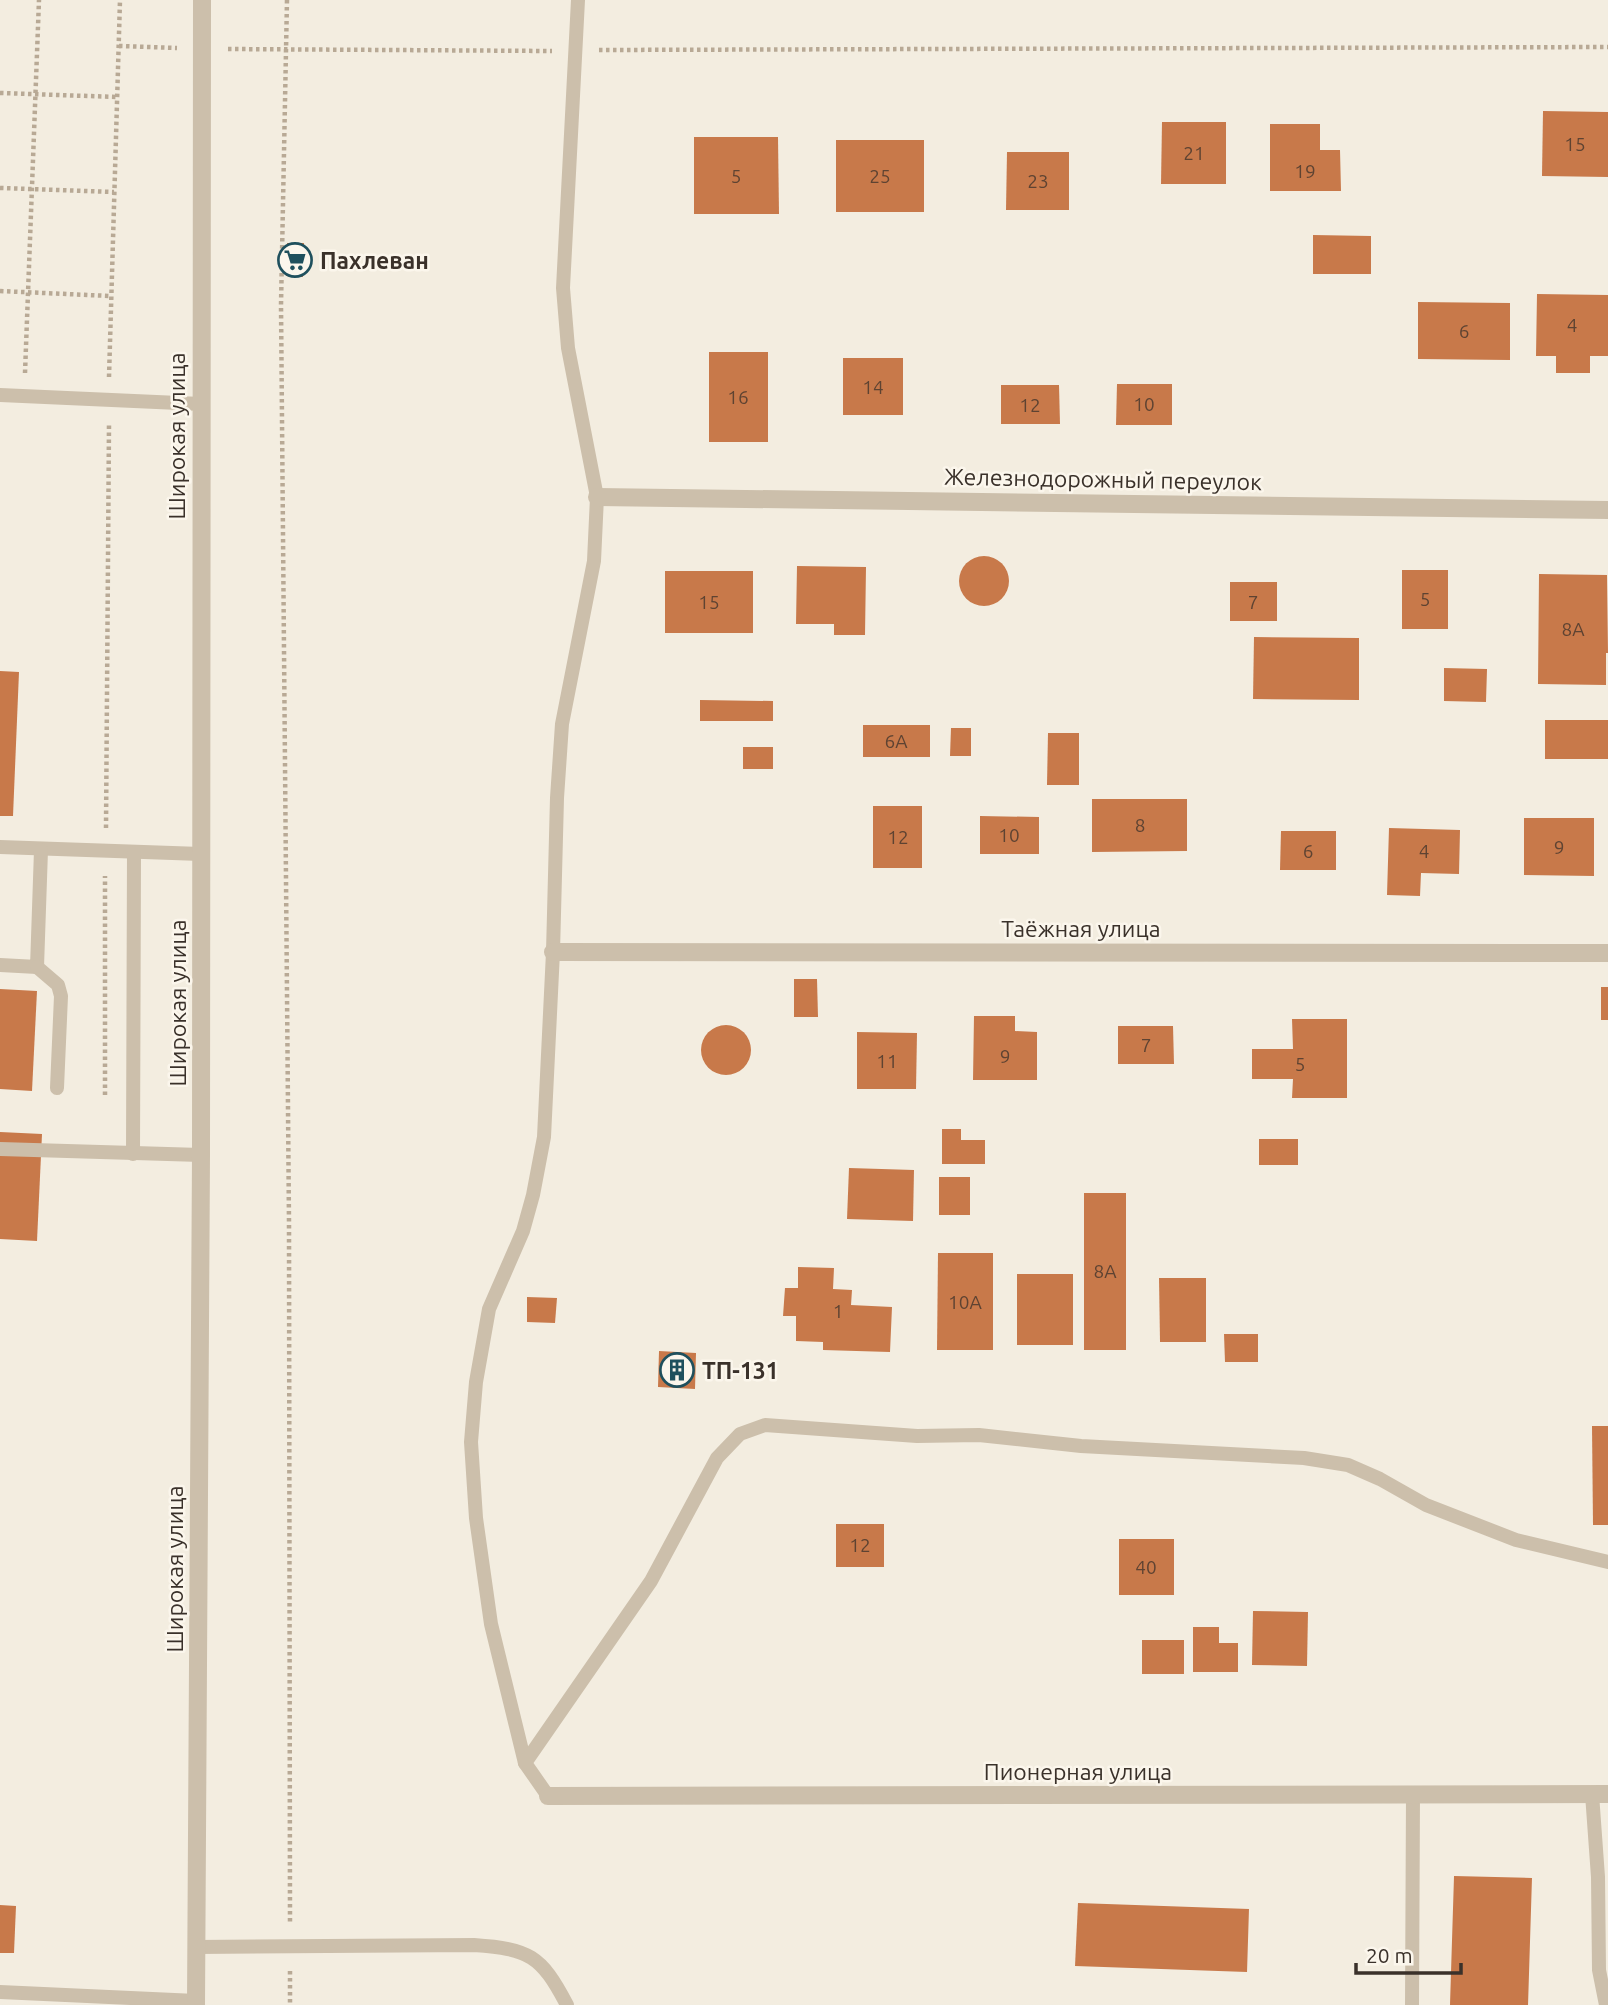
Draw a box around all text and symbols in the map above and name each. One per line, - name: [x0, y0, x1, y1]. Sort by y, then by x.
- house number: 15: [1564, 133, 1586, 155]
- house number: 21: [1183, 142, 1205, 164]
- house number: 19: [1294, 160, 1316, 182]
- house number: 5: [731, 165, 741, 187]
- house number: 25: [869, 165, 891, 187]
- house number: 23: [1027, 170, 1049, 192]
- supermarket icon: Пахлеван: [276, 241, 314, 279]
- place label: Пахлеван: [320, 248, 429, 273]
- house number: 4: [1567, 314, 1577, 336]
- house number: 6: [1459, 320, 1469, 342]
- street label: Широкая улица: [164, 352, 189, 520]
- house number: 14: [862, 376, 884, 398]
- house number: 16: [727, 386, 749, 408]
- house number: 10: [1133, 393, 1155, 415]
- house number: 12: [1019, 394, 1041, 416]
- street label: Железнодорожный переулок: [944, 464, 1262, 494]
- house number: 5: [1420, 588, 1430, 610]
- house number: 15: [698, 591, 720, 613]
- house number: 7: [1248, 591, 1258, 613]
- house number: 8А: [1561, 618, 1585, 640]
- house number: 6А: [884, 730, 908, 752]
- house number: 8: [1135, 814, 1145, 836]
- house number: 10: [998, 824, 1020, 846]
- house number: 12: [887, 826, 909, 848]
- house number: 9: [1554, 836, 1564, 858]
- house number: 6: [1303, 840, 1313, 862]
- house number: 4: [1419, 840, 1429, 862]
- street label: Таёжная улица: [1001, 916, 1161, 941]
- street label: Широкая улица: [165, 919, 190, 1087]
- house number: 7: [1141, 1034, 1151, 1056]
- house number: 9: [1000, 1045, 1010, 1067]
- house number: 11: [876, 1050, 898, 1072]
- house number: 5: [1295, 1053, 1305, 1075]
- house number: 8А: [1093, 1260, 1117, 1282]
- house number: 10А: [948, 1291, 983, 1313]
- house number: 1: [833, 1300, 843, 1322]
- building icon: ТП-131: [658, 1351, 696, 1389]
- place label: ТП-131: [702, 1358, 779, 1383]
- street label: Широкая улица: [162, 1485, 187, 1653]
- house number: 12: [849, 1534, 871, 1556]
- house number: 40: [1135, 1556, 1157, 1578]
- street label: Пионерная улица: [984, 1759, 1172, 1784]
- scale bar: [1356, 1932, 1461, 1976]
- text: 20 m: [1366, 1943, 1413, 1967]

